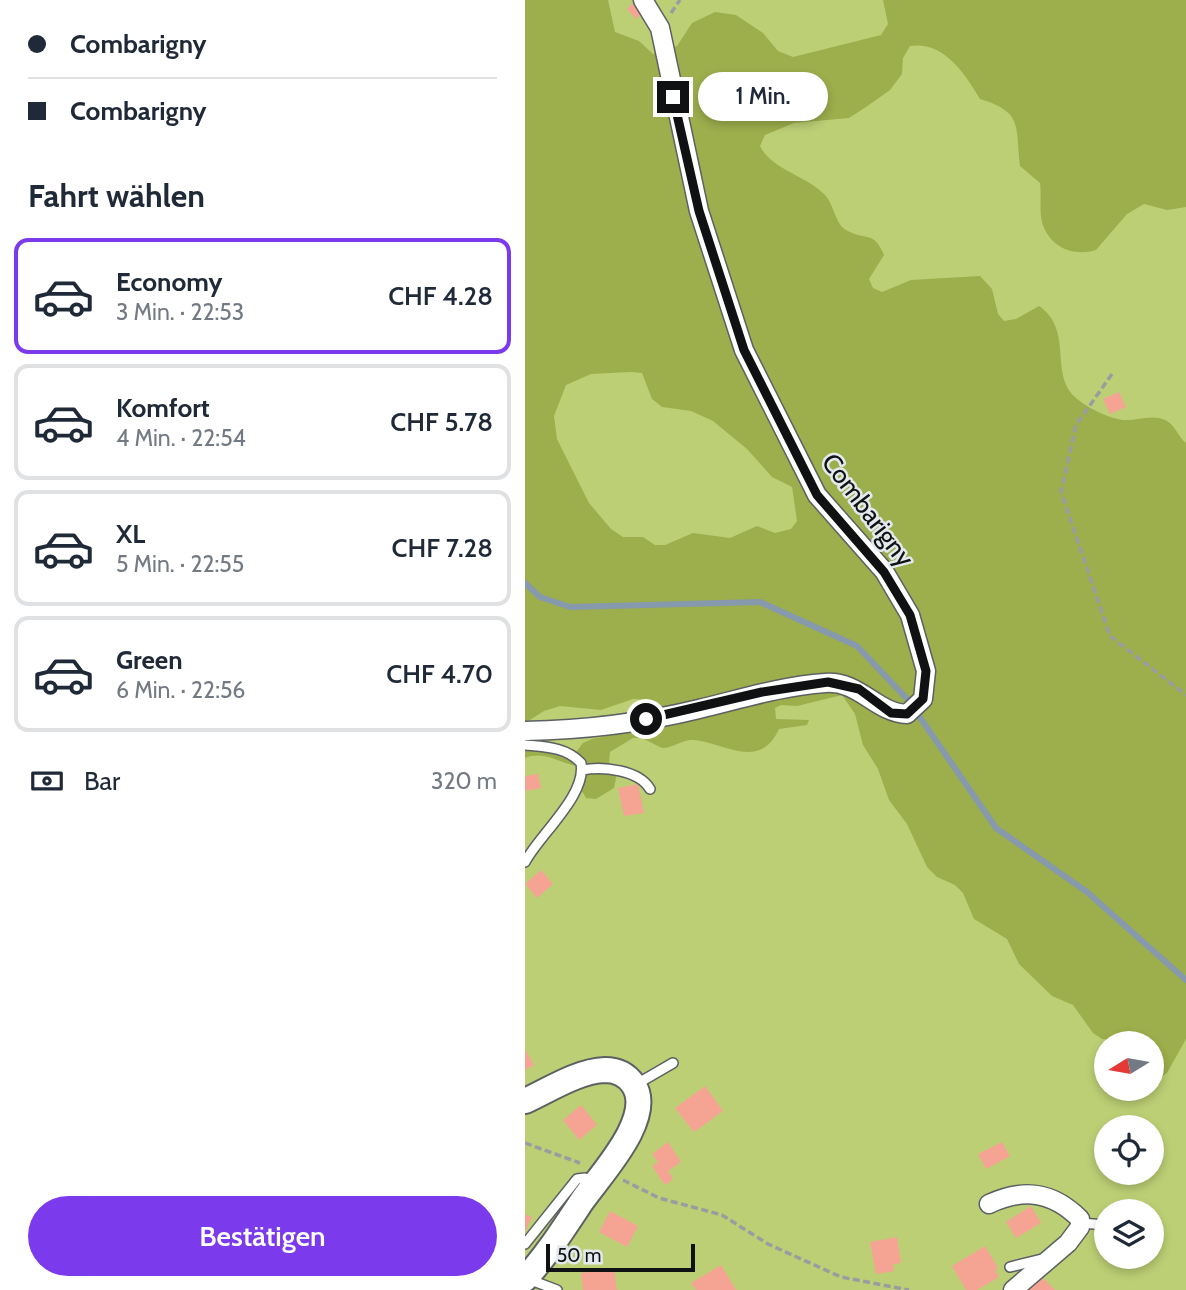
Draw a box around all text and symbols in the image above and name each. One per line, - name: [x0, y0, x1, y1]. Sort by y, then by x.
- text: Combarigny: [70, 28, 207, 60]
- callout: 1 Min.: [697, 72, 827, 122]
- route end: [657, 81, 689, 113]
- text: 1 Min.: [735, 82, 791, 110]
- text: Combarigny: [70, 95, 207, 127]
- text: Fahrt wählen: [28, 176, 205, 215]
- icon: car: [32, 265, 95, 328]
- text: Economy: [116, 266, 222, 298]
- text: CHF 4.28: [388, 280, 493, 312]
- text: 3 Min. · 22:53: [116, 298, 244, 326]
- icon: car: [32, 391, 95, 454]
- text: Komfort: [116, 392, 210, 424]
- text: CHF 5.78: [390, 406, 493, 438]
- text: 4 Min. · 22:54: [116, 424, 246, 452]
- street label: Combarigny: [815, 447, 921, 573]
- icon: car: [32, 517, 95, 580]
- text: XL: [116, 518, 145, 550]
- text: CHF 7.28: [392, 532, 493, 564]
- text: 5 Min. · 22:55: [116, 550, 244, 578]
- icon: car: [32, 643, 95, 706]
- text: Green: [116, 644, 183, 676]
- text: CHF 4.70: [386, 658, 493, 690]
- text: 6 Min. · 22:56: [116, 676, 245, 704]
- route start: [630, 703, 662, 735]
- icon: cash: [28, 762, 66, 800]
- text: Bar: [84, 765, 120, 797]
- text: 320 m: [431, 767, 497, 795]
- north arrow: [1094, 1031, 1164, 1101]
- map controls: [1094, 1031, 1164, 1269]
- button: locate: [1094, 1115, 1164, 1185]
- button: Bestätigen: [28, 1196, 497, 1276]
- button: layers: [1094, 1199, 1164, 1269]
- scale bar: [546, 1241, 695, 1273]
- text: 50 m: [557, 1244, 601, 1267]

